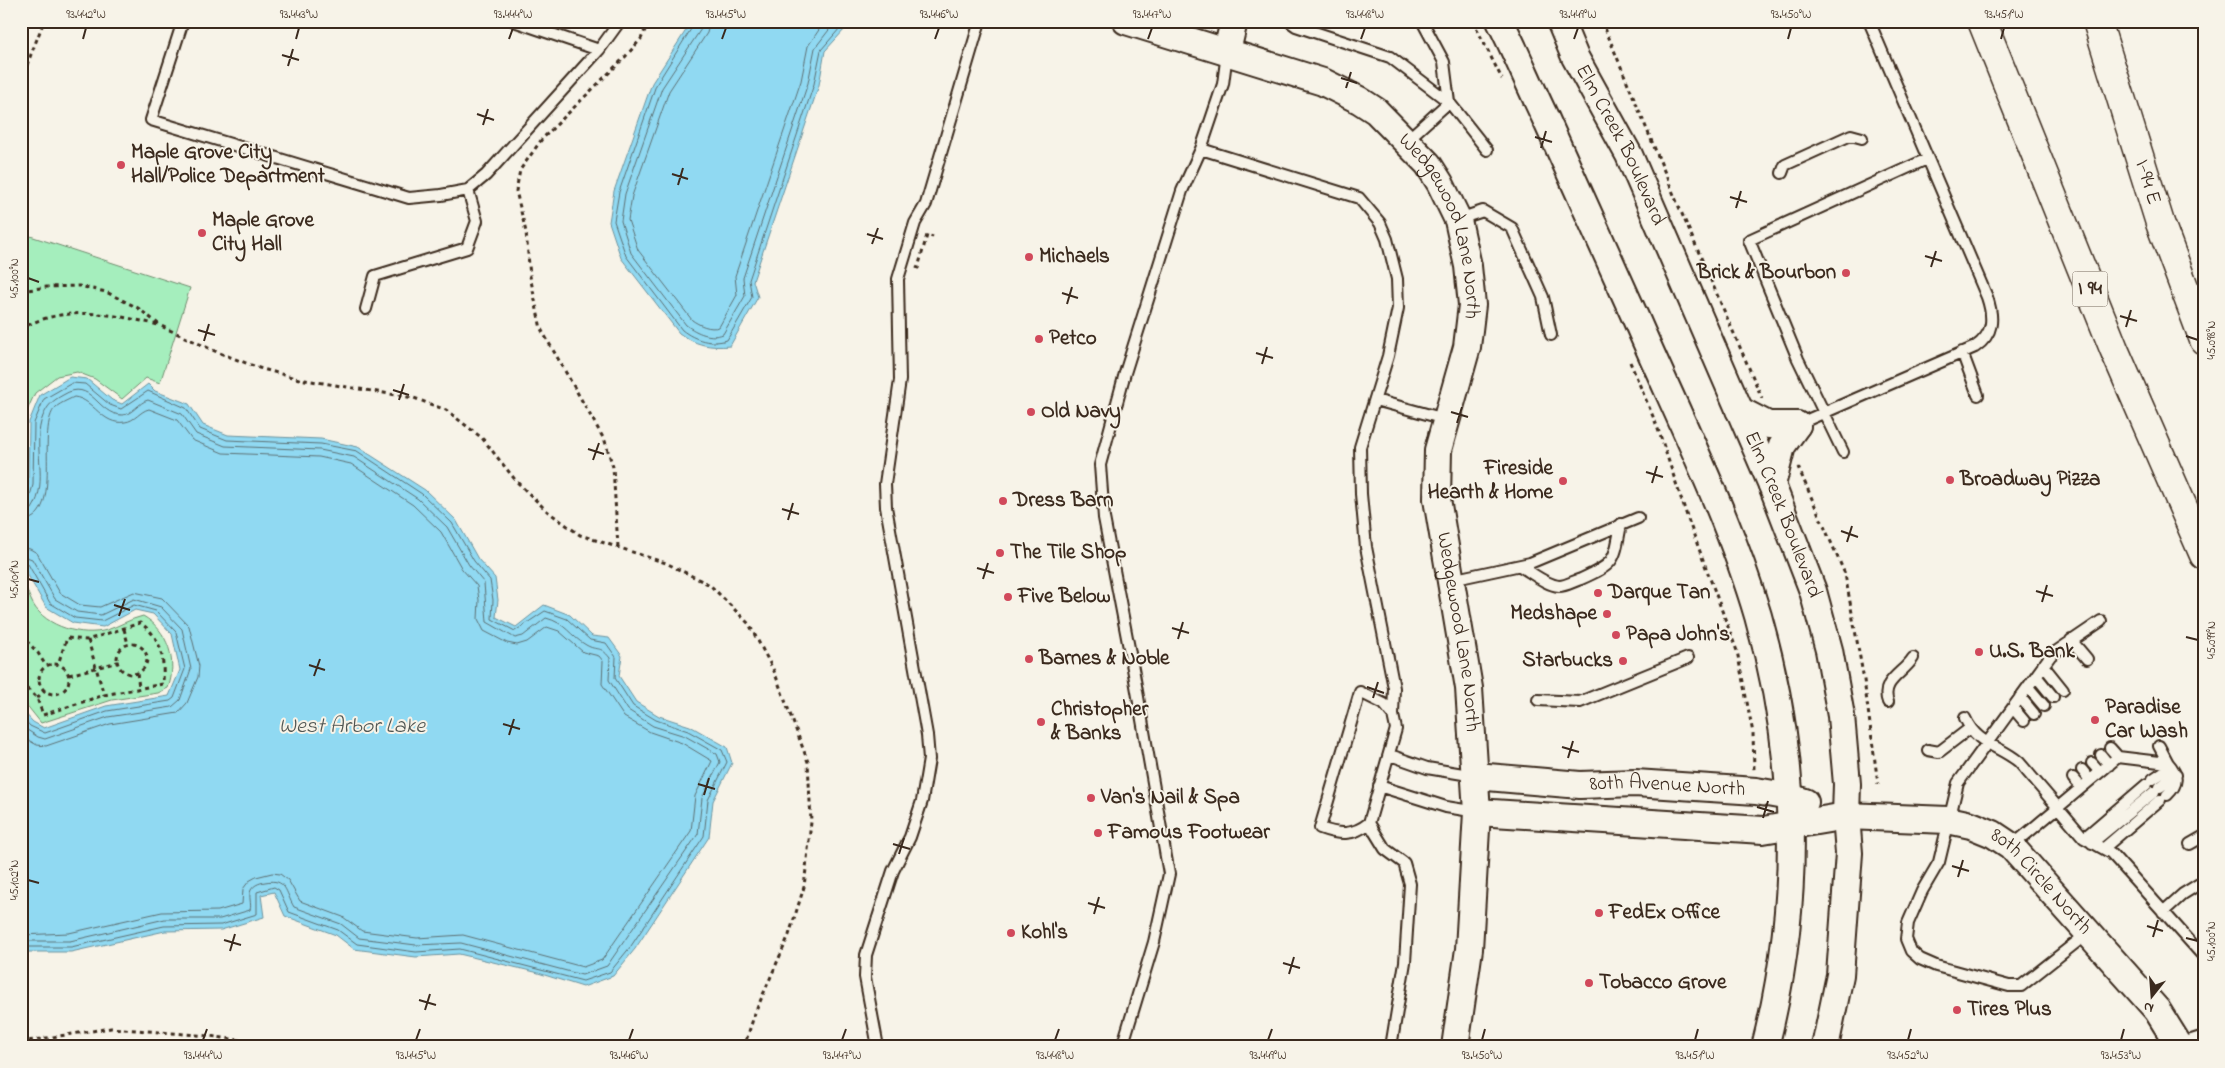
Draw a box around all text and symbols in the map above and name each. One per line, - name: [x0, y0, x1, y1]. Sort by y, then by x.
- text: 93.442°W: [66, 6, 106, 24]
- text: 93.443°W: [280, 6, 318, 24]
- text: 93.444°W: [494, 6, 532, 24]
- text: 93.445°W: [706, 6, 746, 24]
- text: 93.446°W: [920, 6, 958, 24]
- text: 93.447°W: [1133, 6, 1171, 24]
- text: 93.448°W: [1346, 6, 1384, 24]
- text: 93.449°W: [1559, 6, 1597, 24]
- text: 93.450°W: [1771, 6, 1811, 24]
- text: 93.451°W: [1984, 6, 2024, 24]
- street label: Elm Creek Boulevard: [1567, 59, 1673, 230]
- street label: Wedgewood Lane North: [1391, 126, 1487, 321]
- place label: Maple Grove City Hall/Police Department: [131, 138, 326, 192]
- street label: I-94 E: [2126, 156, 2168, 209]
- marker: Maple Grove City Hall/Police Department: [115, 159, 127, 171]
- place label: Maple Grove City Hall: [212, 206, 314, 262]
- marker: Maple Grove City Hall: [196, 227, 208, 239]
- place label: Michaels: [1039, 242, 1110, 272]
- marker: Michaels: [1023, 251, 1035, 263]
- text: 45.100°N: [6, 258, 24, 298]
- place label: Brick & Bourbon: [1696, 258, 1836, 288]
- marker: Brick & Bourbon: [1840, 267, 1852, 279]
- road number: I 94: [2072, 272, 2108, 306]
- text: 45.098°N: [2203, 321, 2221, 359]
- place label: Petco: [1049, 324, 1097, 354]
- marker: Petco: [1033, 333, 1045, 345]
- place label: Old Navy: [1041, 397, 1121, 429]
- marker: Old Navy: [1025, 406, 1037, 418]
- street label: Elm Creek Boulevard: [1736, 427, 1829, 601]
- place label: Fireside Hearth & Home: [1428, 454, 1554, 508]
- place label: Broadway Pizza: [1959, 465, 2100, 497]
- marker: Broadway Pizza: [1944, 474, 1956, 486]
- marker: Fireside Hearth & Home: [1557, 475, 1569, 487]
- place label: Dress Barn: [1012, 486, 1113, 516]
- marker: Dress Barn: [997, 495, 1009, 507]
- street label: Wedgewood Lane North: [1428, 530, 1487, 733]
- place label: The Tile Shop: [1010, 538, 1126, 568]
- marker: The Tile Shop: [994, 547, 1006, 559]
- text: 45.101°N: [6, 560, 24, 598]
- place label: Darque Tan: [1607, 578, 1710, 608]
- place label: Five Below: [1017, 582, 1111, 612]
- marker: Darque Tan: [1592, 587, 1604, 599]
- marker: Five Below: [1002, 591, 1014, 603]
- place label: Medshape: [1510, 599, 1598, 629]
- marker: Medshape: [1601, 608, 1613, 620]
- place label: Papa John's: [1626, 620, 1730, 650]
- text: 45.099°N: [2203, 621, 2221, 659]
- marker: Papa John's: [1610, 629, 1622, 641]
- place label: U.S. Bank: [1989, 637, 2075, 667]
- place label: Barnes & Noble: [1038, 644, 1170, 674]
- place label: Starbucks: [1522, 646, 1613, 676]
- marker: U.S. Bank: [1973, 646, 1985, 658]
- marker: Barnes & Noble: [1023, 653, 1035, 665]
- marker: Starbucks: [1617, 655, 1629, 667]
- place label: Paradise Car Wash: [2105, 693, 2188, 747]
- place label: Christopher & Banks: [1050, 695, 1149, 749]
- water label: West Arbor Lake: [279, 711, 426, 743]
- marker: Paradise Car Wash: [2089, 714, 2101, 726]
- marker: Christopher & Banks: [1035, 716, 1047, 728]
- street label: 80th Avenue North: [1589, 768, 1746, 805]
- place label: Van's Nail & Spa: [1100, 783, 1240, 813]
- marker: Van's Nail & Spa: [1085, 792, 1097, 804]
- place label: Famous Footwear: [1107, 818, 1270, 848]
- street label: 80th Circle North: [1984, 821, 2099, 942]
- marker: Famous Footwear: [1092, 827, 1104, 839]
- text: 45.102°N: [6, 860, 24, 900]
- place label: FedEx Office: [1608, 898, 1720, 928]
- marker: FedEx Office: [1593, 907, 1605, 919]
- place label: Kohl's: [1021, 918, 1068, 948]
- text: 45.100°N: [2203, 921, 2221, 961]
- marker: Kohl's: [1005, 927, 1017, 939]
- place label: Tobacco Grove: [1599, 968, 1727, 998]
- north arrow: [2128, 970, 2178, 1020]
- marker: Tobacco Grove: [1583, 977, 1595, 989]
- place label: Tires Plus: [1967, 995, 2052, 1025]
- text: N: [2141, 996, 2156, 1018]
- marker: Tires Plus: [1951, 1004, 1963, 1016]
- text: 93.444°W: [184, 1047, 222, 1065]
- text: 93.445°W: [396, 1047, 436, 1065]
- text: 93.446°W: [610, 1047, 648, 1065]
- text: 93.447°W: [823, 1047, 861, 1065]
- text: 93.448°W: [1036, 1047, 1074, 1065]
- text: 93.449°W: [1249, 1047, 1287, 1065]
- text: 93.450°W: [1462, 1047, 1502, 1065]
- text: 93.451°W: [1675, 1047, 1715, 1065]
- text: 93.452°W: [1887, 1047, 1929, 1065]
- text: 93.453°W: [2101, 1047, 2141, 1065]

